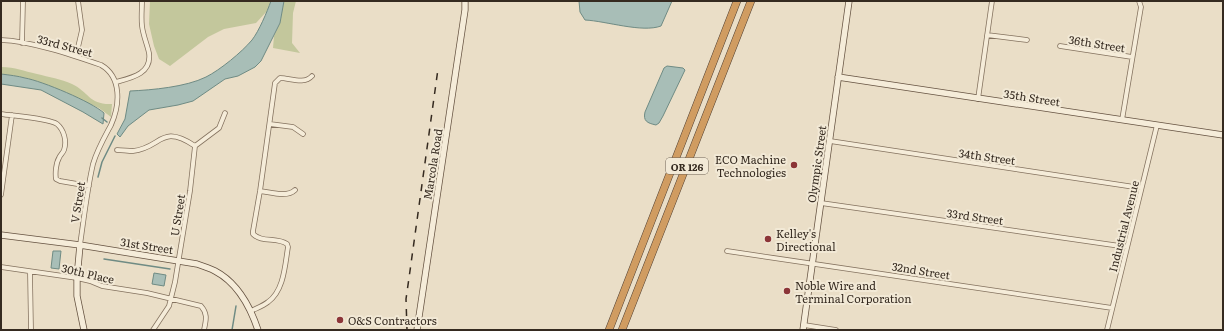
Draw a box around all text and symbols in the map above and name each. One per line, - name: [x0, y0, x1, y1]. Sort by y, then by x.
- street label: 33rd Street: [35, 30, 95, 60]
- street label: 36th Street: [1067, 31, 1127, 55]
- street label: 35th Street: [1003, 85, 1062, 109]
- street label: Olympic Street: [803, 124, 829, 204]
- street label: Marcola Road: [418, 127, 446, 201]
- street label: 34th Street: [957, 144, 1017, 168]
- place label: ECO Machine Technologies: [715, 151, 786, 180]
- road number: OR 126: [666, 158, 708, 174]
- marker: ECO Machine Technologies: [789, 160, 799, 170]
- street label: Industrial Avenue: [1104, 178, 1142, 273]
- street label: V Street: [66, 180, 88, 224]
- street label: U Street: [166, 192, 188, 237]
- street label: 33rd Street: [946, 204, 1005, 228]
- place label: Kelley's Directional: [776, 225, 836, 254]
- street label: 31st Street: [119, 233, 175, 257]
- marker: Kelley's Directional: [763, 234, 773, 244]
- street label: 32nd Street: [891, 257, 952, 283]
- street label: 30th Place: [60, 259, 116, 287]
- place label: Noble Wire and Terminal Corporation: [795, 277, 911, 306]
- marker: Noble Wire and Terminal Corporation: [782, 286, 792, 296]
- place label: O&S Contractors: [348, 312, 437, 328]
- marker: O&S Contractors: [335, 315, 345, 325]

